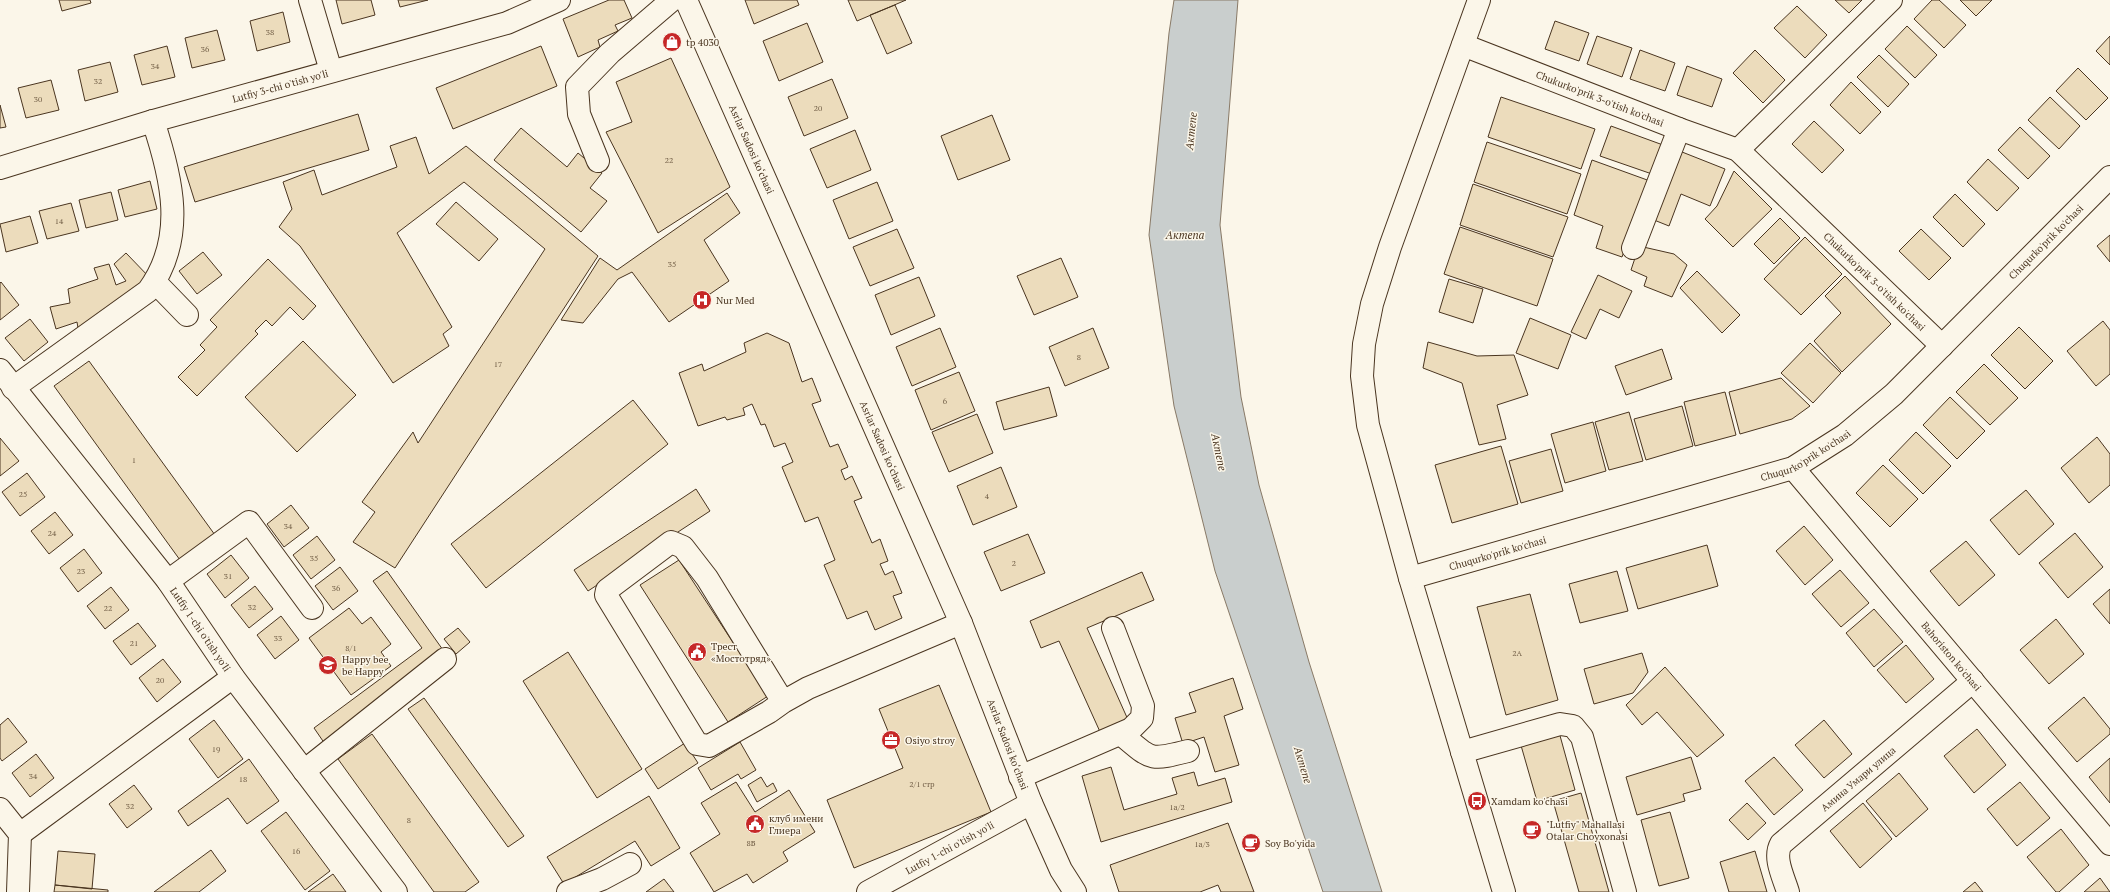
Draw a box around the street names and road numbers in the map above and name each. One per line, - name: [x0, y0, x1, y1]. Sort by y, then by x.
- street label: Lutfiy 3-chi o'tish yo'li: [231, 67, 330, 106]
- street label: Chukurko'prik 3-o'tish ko'chasi: [1534, 68, 1666, 130]
- street label: Asrlar Sadosi ko‘chasi: [726, 103, 777, 196]
- street label: Chuqurko'prik ko'chasi: [2006, 202, 2086, 282]
- street label: Chukurko'prik 3-o'tish ko'chasi: [1821, 230, 1928, 334]
- street label: Asrlar Sadosi ko‘chasi: [857, 399, 908, 492]
- street label: Chuqurko'prik ko'chasi: [1759, 427, 1853, 484]
- street label: Chuqurko'prik ko'chasi: [1448, 533, 1548, 573]
- street label: Lutfiy 1-chi o'tish yo'li: [167, 585, 233, 674]
- street label: Bahoriston ko'chasi: [1918, 619, 1984, 694]
- street label: Asrlar Sadosi ko‘chasi: [984, 697, 1031, 792]
- street label: Амина Умари улица: [1818, 744, 1898, 814]
- street label: Lutfiy 1-chi o'tish yo'li: [903, 818, 996, 877]

